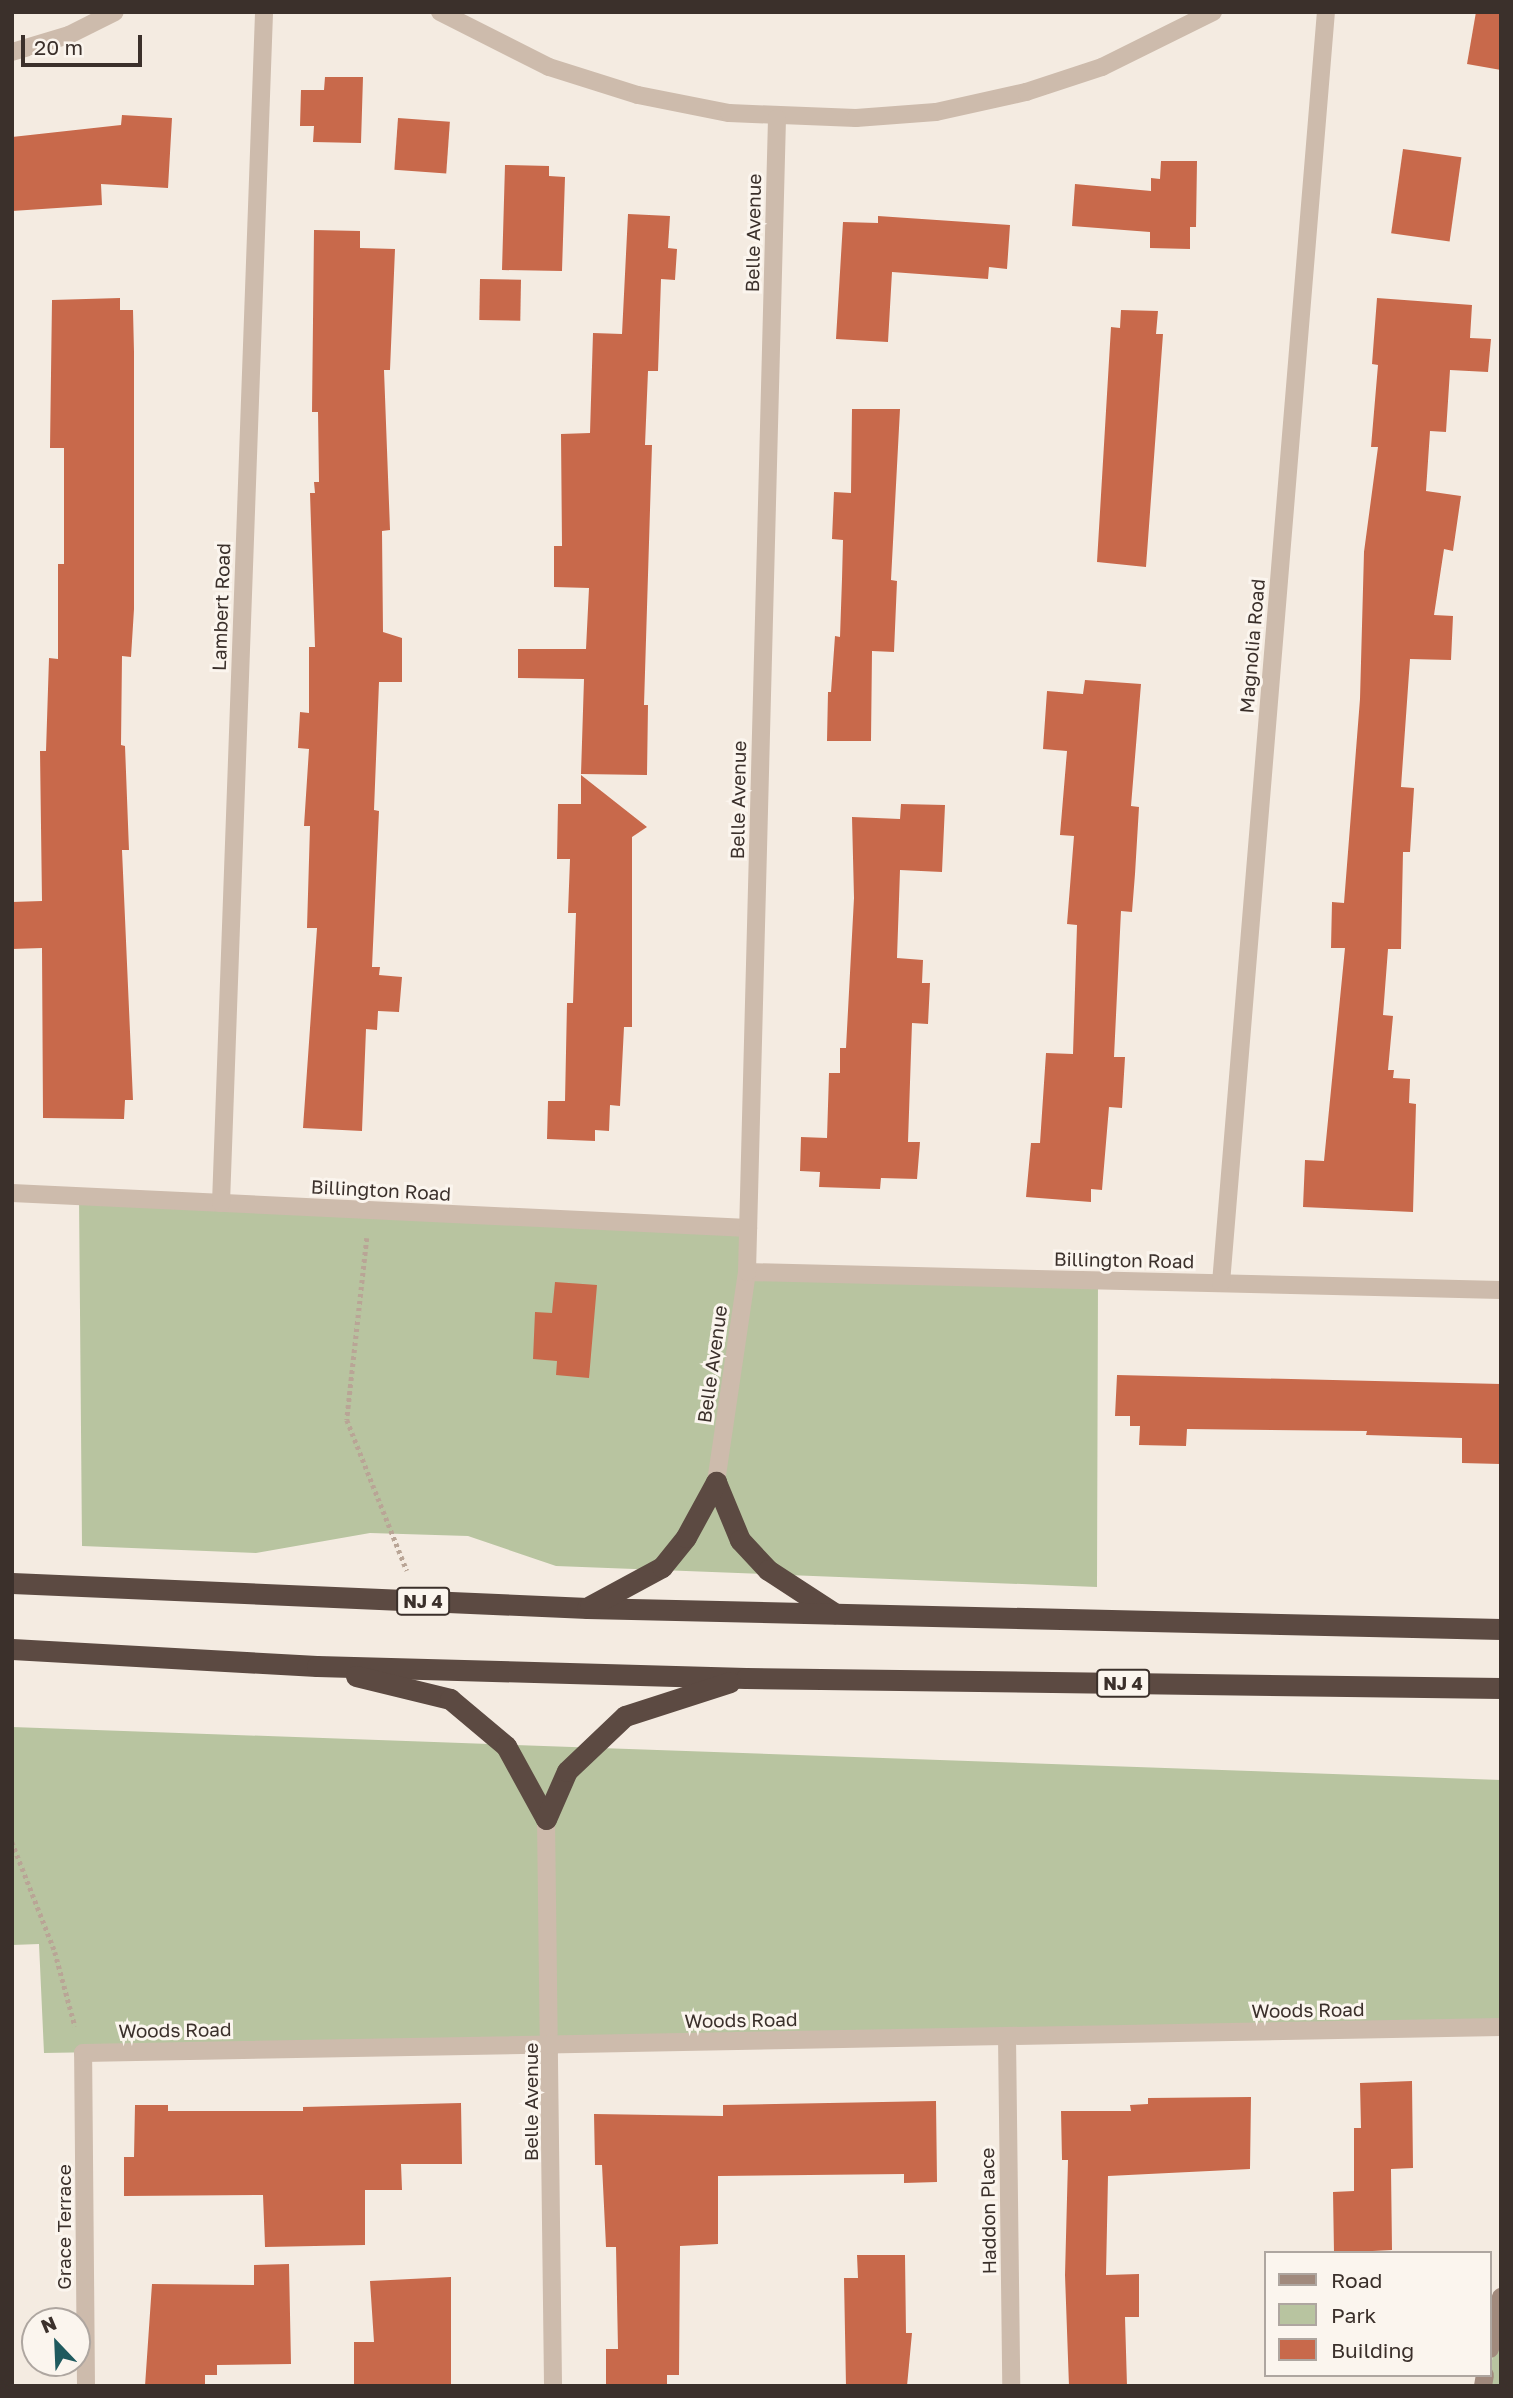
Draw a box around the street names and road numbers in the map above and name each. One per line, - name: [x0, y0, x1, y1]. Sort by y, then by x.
- street label: Belle Avenue: [741, 174, 765, 292]
- street label: Lambert Road: [207, 543, 235, 671]
- street label: Magnolia Road: [1235, 578, 1269, 714]
- street label: Belle Avenue: [726, 741, 750, 859]
- street label: Billington Road: [310, 1175, 452, 1205]
- street label: Billington Road: [1054, 1247, 1194, 1273]
- street label: Belle Avenue: [692, 1304, 732, 1424]
- road number: NJ 4: [395, 1586, 451, 1616]
- road number: NJ 4: [1095, 1668, 1151, 1698]
- street label: Woods Road: [1251, 1998, 1365, 2022]
- street label: Woods Road: [684, 2008, 798, 2032]
- street label: Woods Road: [118, 2018, 232, 2042]
- street label: Belle Avenue: [520, 2043, 542, 2161]
- street label: Haddon Place: [975, 2147, 1001, 2275]
- street label: Grace Terrace: [53, 2164, 75, 2290]

